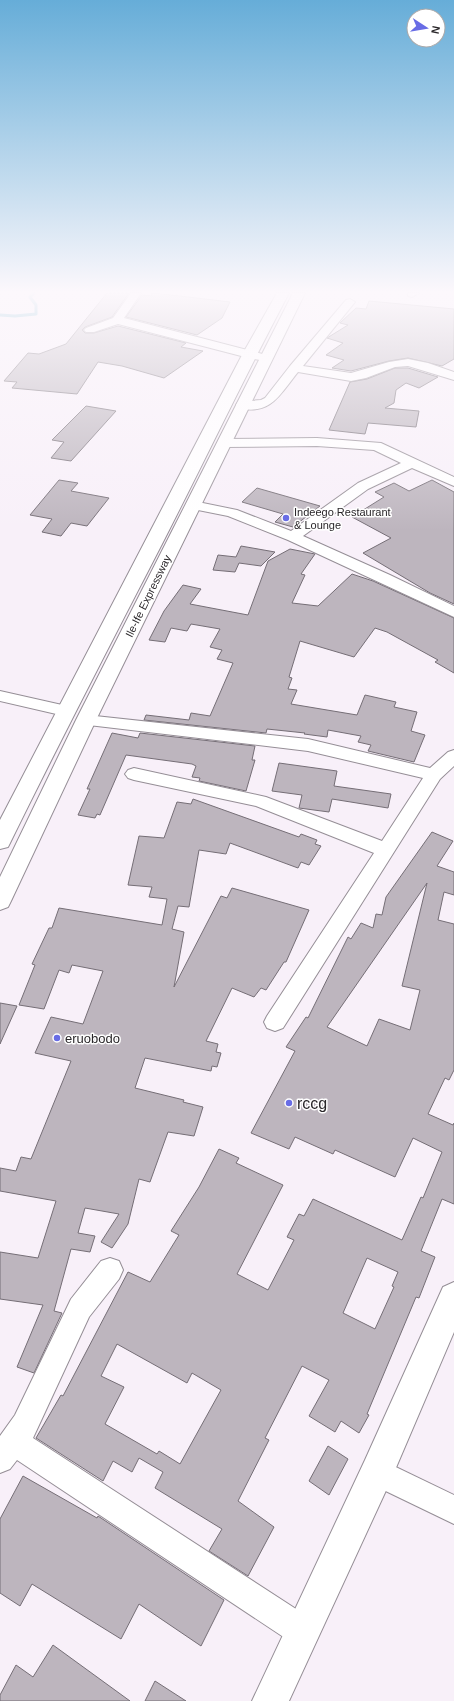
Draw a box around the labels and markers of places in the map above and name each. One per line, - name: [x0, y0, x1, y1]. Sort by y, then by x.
- place label: Indeego Restaurant & Lounge: [294, 506, 391, 531]
- marker: Indeego Restaurant & Lounge: [281, 513, 291, 523]
- place label: eruobodo: [65, 1031, 120, 1046]
- marker: eruobodo: [52, 1033, 62, 1043]
- place label: rccg: [297, 1095, 327, 1112]
- marker: rccg: [284, 1098, 294, 1108]

